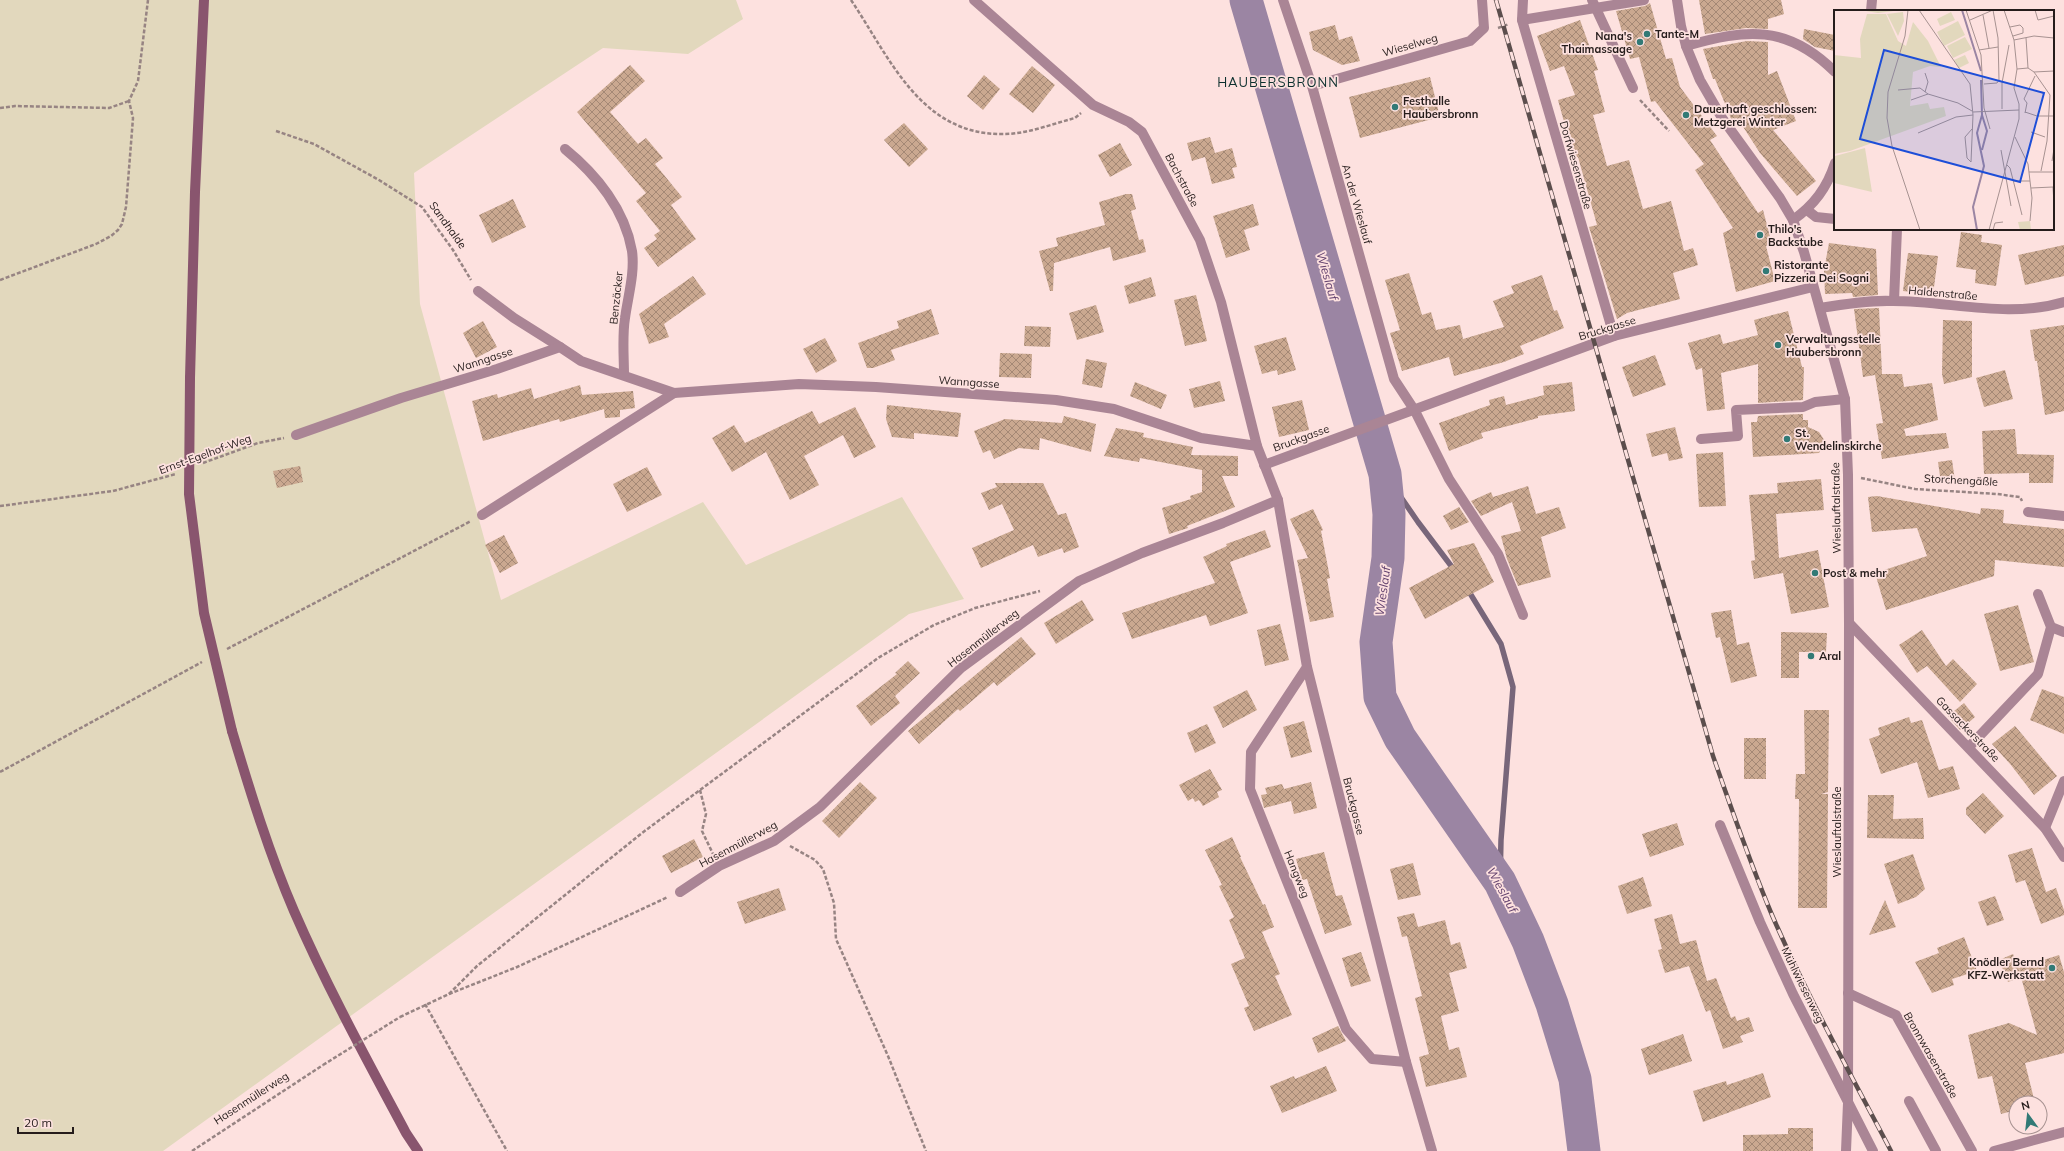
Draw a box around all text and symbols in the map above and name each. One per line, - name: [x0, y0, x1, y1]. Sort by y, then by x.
- inset map: [1834, 10, 2054, 230]
- place label: Tante-M: [1655, 27, 1699, 41]
- place label: Nana's Thaimassage: [1561, 29, 1632, 56]
- marker: Tante-M: [1642, 29, 1652, 39]
- street label: Wieselweg: [1381, 30, 1439, 60]
- marker: Nana's Thaimassage: [1635, 37, 1645, 47]
- district label: HAUBERSBRONN: [1217, 74, 1339, 90]
- place label: Festhalle Haubersbronn: [1403, 94, 1478, 121]
- marker: Festhalle Haubersbronn: [1390, 102, 1400, 112]
- place label: Dauerhaft geschlossen: Metzgerei Winter: [1694, 102, 1817, 129]
- marker: Dauerhaft geschlossen: Metzgerei Winter: [1681, 110, 1691, 120]
- street label: Dorfwiesenstraße: [1557, 119, 1595, 211]
- street label: Bachstraße: [1162, 151, 1202, 209]
- street label: An der Wieslauf: [1339, 162, 1375, 246]
- street label: Sandhalde: [426, 199, 470, 251]
- place label: Thilo's Backstube: [1768, 222, 1823, 249]
- marker: Thilo's Backstube: [1755, 230, 1765, 240]
- water label: Wieslauf: [1313, 250, 1342, 304]
- place label: Ristorante Pizzeria Dei Sogni: [1774, 258, 1869, 285]
- marker: Ristorante Pizzeria Dei Sogni: [1761, 266, 1771, 276]
- street label: Benzäcker: [606, 271, 626, 325]
- street label: Haldenstraße: [1908, 283, 1978, 303]
- street label: Bruckgasse: [1577, 313, 1637, 343]
- place label: Verwaltungsstelle Haubersbronn: [1785, 332, 1880, 359]
- marker: Verwaltungsstelle Haubersbronn: [1773, 340, 1783, 350]
- street label: Wanngasse: [452, 344, 514, 376]
- street label: Wanngasse: [938, 373, 1000, 391]
- street label: Bruckgasse: [1271, 421, 1331, 455]
- place label: St. Wendelinskirche: [1795, 426, 1881, 453]
- street label: Ernst-Egelhof-Weg: [157, 431, 253, 477]
- marker: St. Wendelinskirche: [1782, 434, 1792, 444]
- street label: Wieslauftalstraße: [1828, 462, 1844, 554]
- street label: Storchengäßle: [1924, 471, 1998, 489]
- water label: Wieslauf: [1372, 563, 1394, 617]
- place label: Post & mehr: [1823, 566, 1887, 580]
- marker: Post & mehr: [1810, 568, 1820, 578]
- street label: Hasenmüllerweg: [945, 606, 1021, 670]
- place label: Aral: [1819, 649, 1841, 663]
- marker: Aral: [1806, 651, 1816, 661]
- street label: Gassackerstraße: [1933, 693, 2003, 765]
- street label: Bruckgasse: [1340, 776, 1368, 836]
- street label: Wieslauftalstraße: [1830, 786, 1844, 878]
- street label: Hasenmüllerweg: [696, 818, 780, 870]
- street label: Hangweg: [1281, 848, 1313, 900]
- water label: Wieslauf: [1484, 864, 1522, 917]
- street label: Mühlwiesenweg: [1779, 945, 1827, 1025]
- place label: Knödler Bernd KFZ-Werkstatt: [1967, 955, 2044, 982]
- marker: Knödler Bernd KFZ-Werkstatt: [2047, 963, 2057, 973]
- street label: Bronnwasenstraße: [1901, 1009, 1961, 1101]
- street label: Hasenmüllerweg: [211, 1069, 291, 1127]
- north arrow: [2008, 1095, 2048, 1135]
- text: N: [2020, 1098, 2031, 1113]
- scale bar: [18, 1109, 73, 1135]
- text: 20 m: [24, 1115, 52, 1130]

